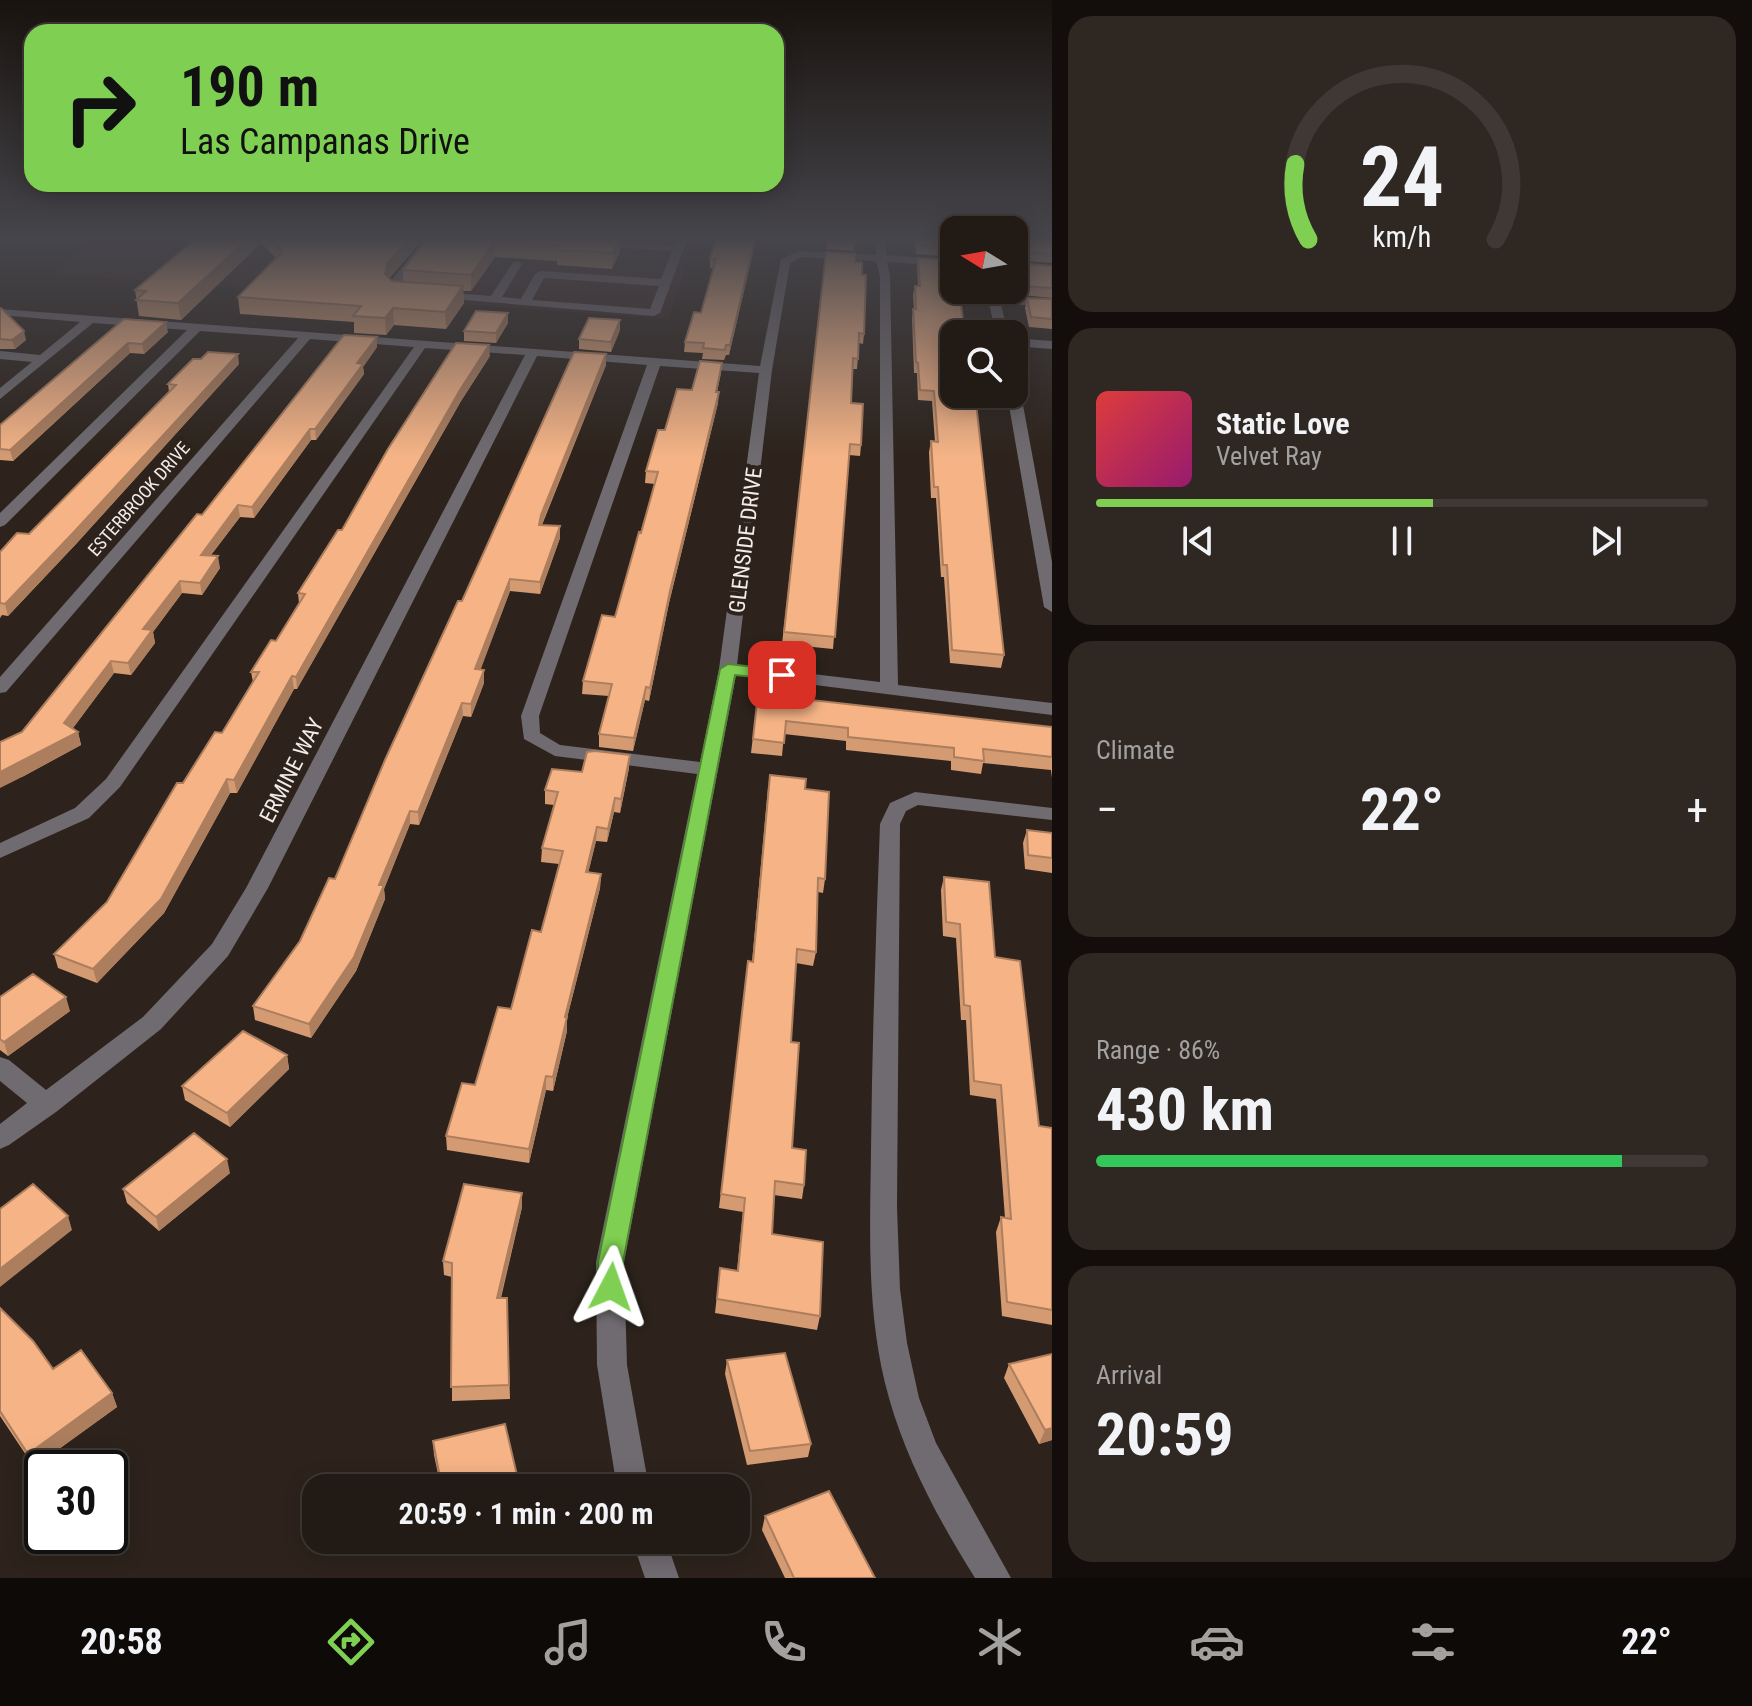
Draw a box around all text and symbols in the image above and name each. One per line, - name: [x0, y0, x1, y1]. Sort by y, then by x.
- text: 190 m: [180, 54, 319, 120]
- icon: right: [48, 56, 152, 160]
- text: Las Campanas Drive: [180, 121, 470, 163]
- text: 24: [1360, 129, 1444, 226]
- north arrow: [940, 216, 1028, 304]
- map controls: [940, 216, 1028, 408]
- text: km/h: [1373, 220, 1431, 254]
- button: search: [940, 320, 1028, 408]
- text: Static Love: [1216, 406, 1350, 441]
- street label: ESTERBROOK DRIVE: [83, 437, 194, 560]
- text: Velvet Ray: [1216, 441, 1322, 471]
- street label: GLENSIDE DRIVE: [724, 466, 767, 614]
- icon: previous: [1176, 519, 1220, 563]
- icon: pause: [1380, 519, 1424, 563]
- icon: next: [1584, 519, 1628, 563]
- pin: [748, 641, 816, 709]
- icon: arrive: [760, 653, 804, 697]
- street label: ERMINE WAY: [254, 713, 329, 827]
- text: Climate: [1096, 735, 1175, 765]
- text: 22°: [1360, 774, 1444, 845]
- text: −: [1096, 784, 1118, 836]
- text: +: [1686, 784, 1708, 836]
- text: Range · 86%: [1096, 1035, 1220, 1065]
- text: 430 km: [1096, 1074, 1274, 1145]
- position arrow: [569, 1245, 653, 1329]
- text: Arrival: [1096, 1360, 1162, 1390]
- text: 20:59: [1096, 1399, 1234, 1470]
- speed limit sign: 30: [24, 1450, 128, 1554]
- text: 20:59 · 1 min · 200 m: [399, 1496, 653, 1531]
- icon: directions: [323, 1614, 379, 1670]
- icon: music: [540, 1614, 596, 1670]
- icon: phone: [756, 1614, 812, 1670]
- icon: climate: [972, 1614, 1028, 1670]
- icon: car: [1189, 1614, 1245, 1670]
- icon: filters: [1405, 1614, 1461, 1670]
- text: 20:58: [80, 1621, 163, 1663]
- text: 22°: [1621, 1621, 1672, 1663]

